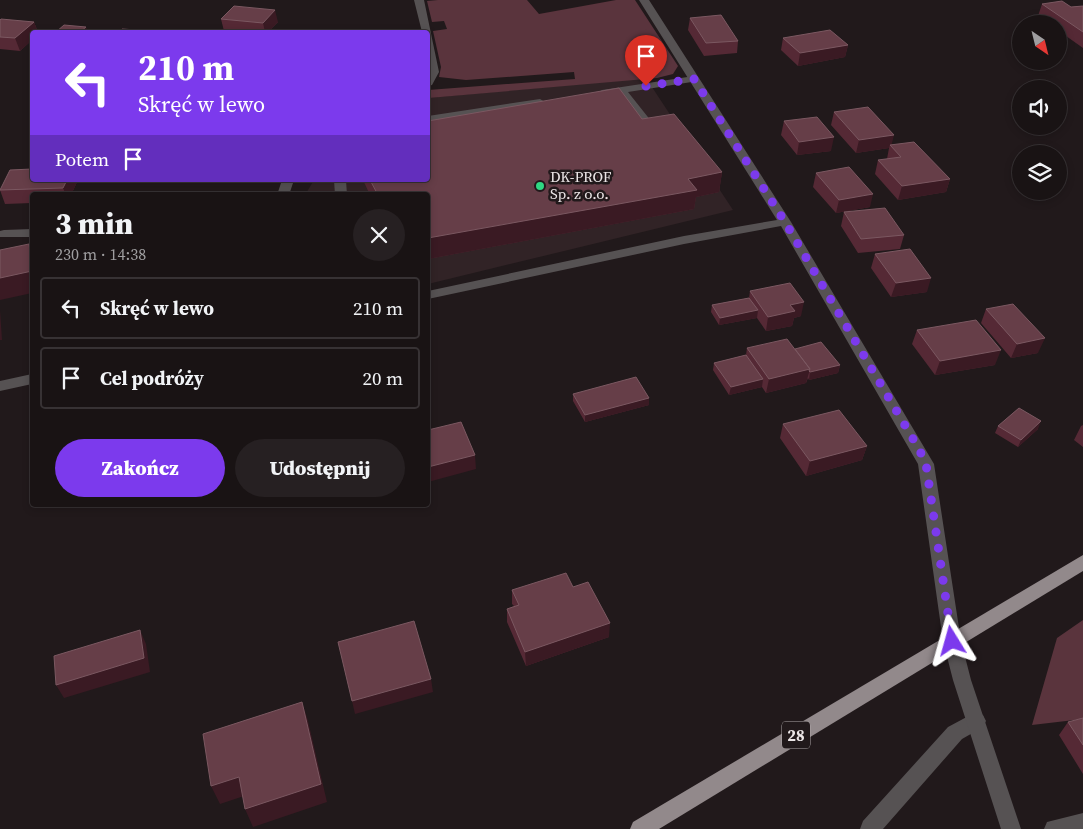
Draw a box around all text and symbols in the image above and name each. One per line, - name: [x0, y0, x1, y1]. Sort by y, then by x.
- north arrow: [1012, 15, 1068, 70]
- map controls: [1012, 15, 1067, 200]
- pin: [625, 35, 667, 86]
- icon: arrive: [632, 42, 660, 70]
- text: 210 m: [138, 44, 234, 92]
- icon: left: [55, 50, 120, 115]
- button: sound: [1012, 80, 1067, 135]
- text: Skręć w lewo: [138, 89, 265, 119]
- icon: arrive: [119, 145, 147, 173]
- button: layers: [1012, 145, 1067, 200]
- text: Potem: [55, 146, 109, 172]
- place label: DK-PROF Sp. z o.o.: [550, 166, 612, 204]
- marker: DK-PROF Sp. z o.o.: [534, 180, 546, 192]
- text: 3 min: [55, 203, 133, 244]
- button: close: [353, 209, 405, 261]
- text: 230 m · 14:38: [55, 243, 146, 265]
- icon: left: [57, 294, 85, 322]
- text: Skręć w lewo: [100, 295, 214, 321]
- text: 210 m: [353, 295, 403, 321]
- icon: arrive: [57, 364, 85, 392]
- text: Cel podróży: [100, 365, 204, 391]
- text: 20 m: [362, 365, 403, 391]
- button: Zakończ: [55, 439, 225, 497]
- button: Udostępnij: [235, 439, 405, 497]
- position arrow: [925, 614, 977, 666]
- road number: 28: [782, 722, 810, 748]

